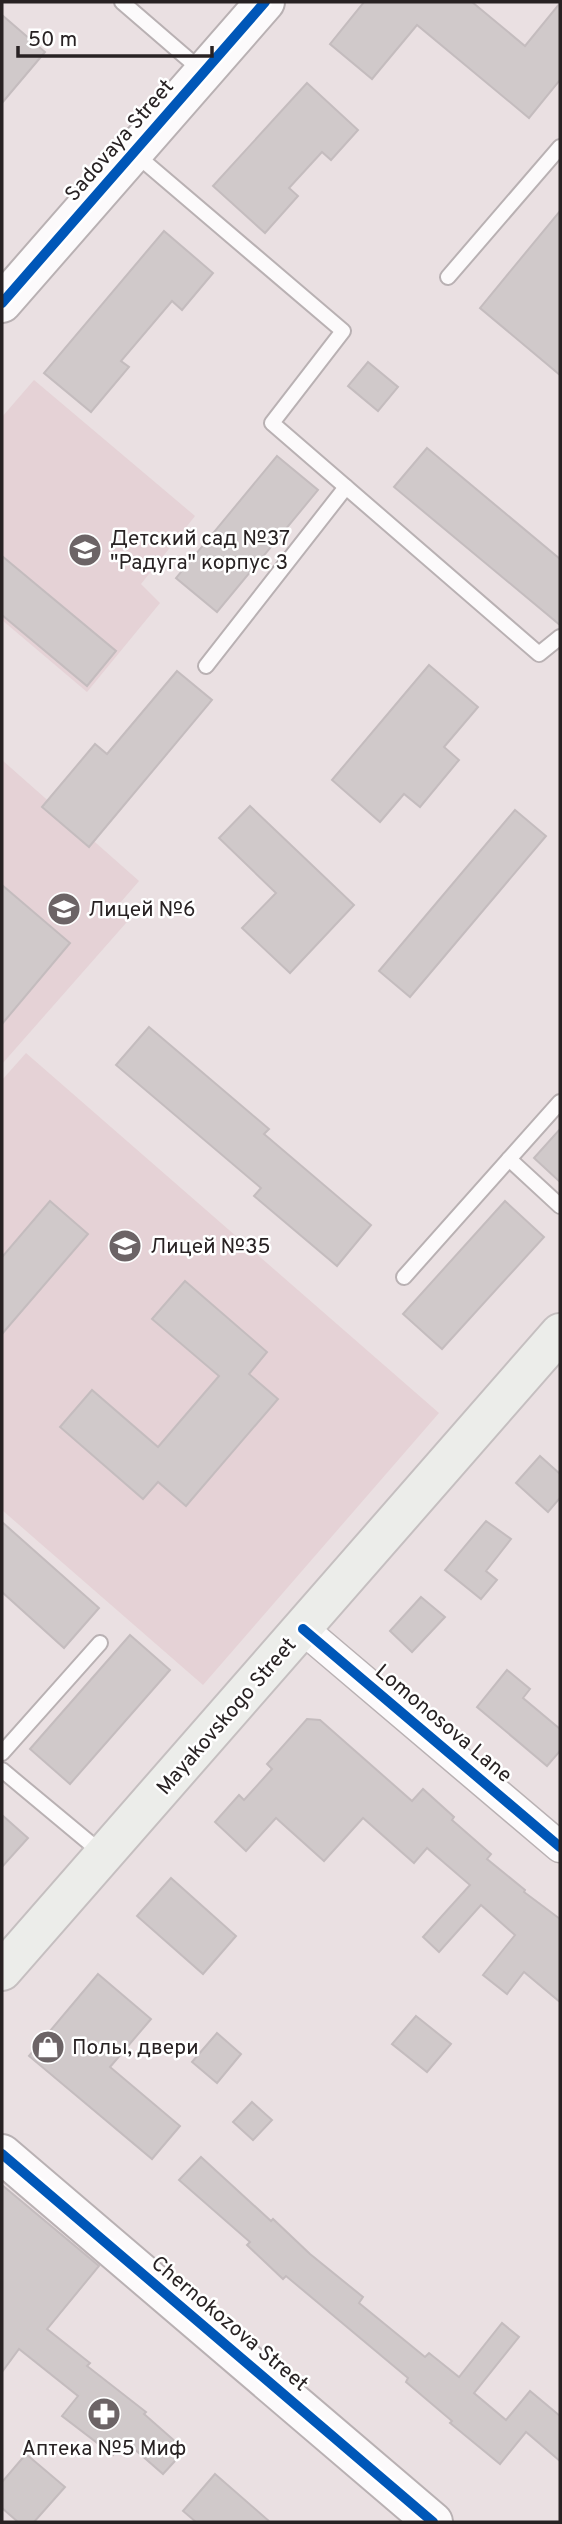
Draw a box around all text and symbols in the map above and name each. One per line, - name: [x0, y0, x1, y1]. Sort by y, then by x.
- scale bar: [18, 14, 212, 58]
- text: 50 m: [28, 27, 77, 54]
- street label: Sadovaya Street: [60, 74, 181, 208]
- place label: Детский сад №37 "Радуга" корпус 3: [110, 526, 290, 577]
- school or university icon: Детский сад №37 "Радуга" корпус 3: [66, 531, 104, 569]
- school or university icon: Лицей №6: [45, 890, 83, 928]
- place label: Лицей №6: [88, 897, 195, 924]
- school or university icon: Лицей №35: [106, 1227, 144, 1265]
- place label: Лицей №35: [150, 1234, 271, 1261]
- street label: Mayakovskogo Street: [151, 1633, 303, 1801]
- street label: Lomonosova Lane: [369, 1659, 517, 1789]
- shop icon: Полы, двери: [29, 2028, 67, 2066]
- place label: Полы, двери: [72, 2035, 199, 2062]
- street label: Chernokozova Street: [145, 2250, 313, 2398]
- pharmacy icon: Аптека №5 Миф: [85, 2395, 123, 2433]
- place label: Аптека №5 Миф: [22, 2436, 186, 2463]

